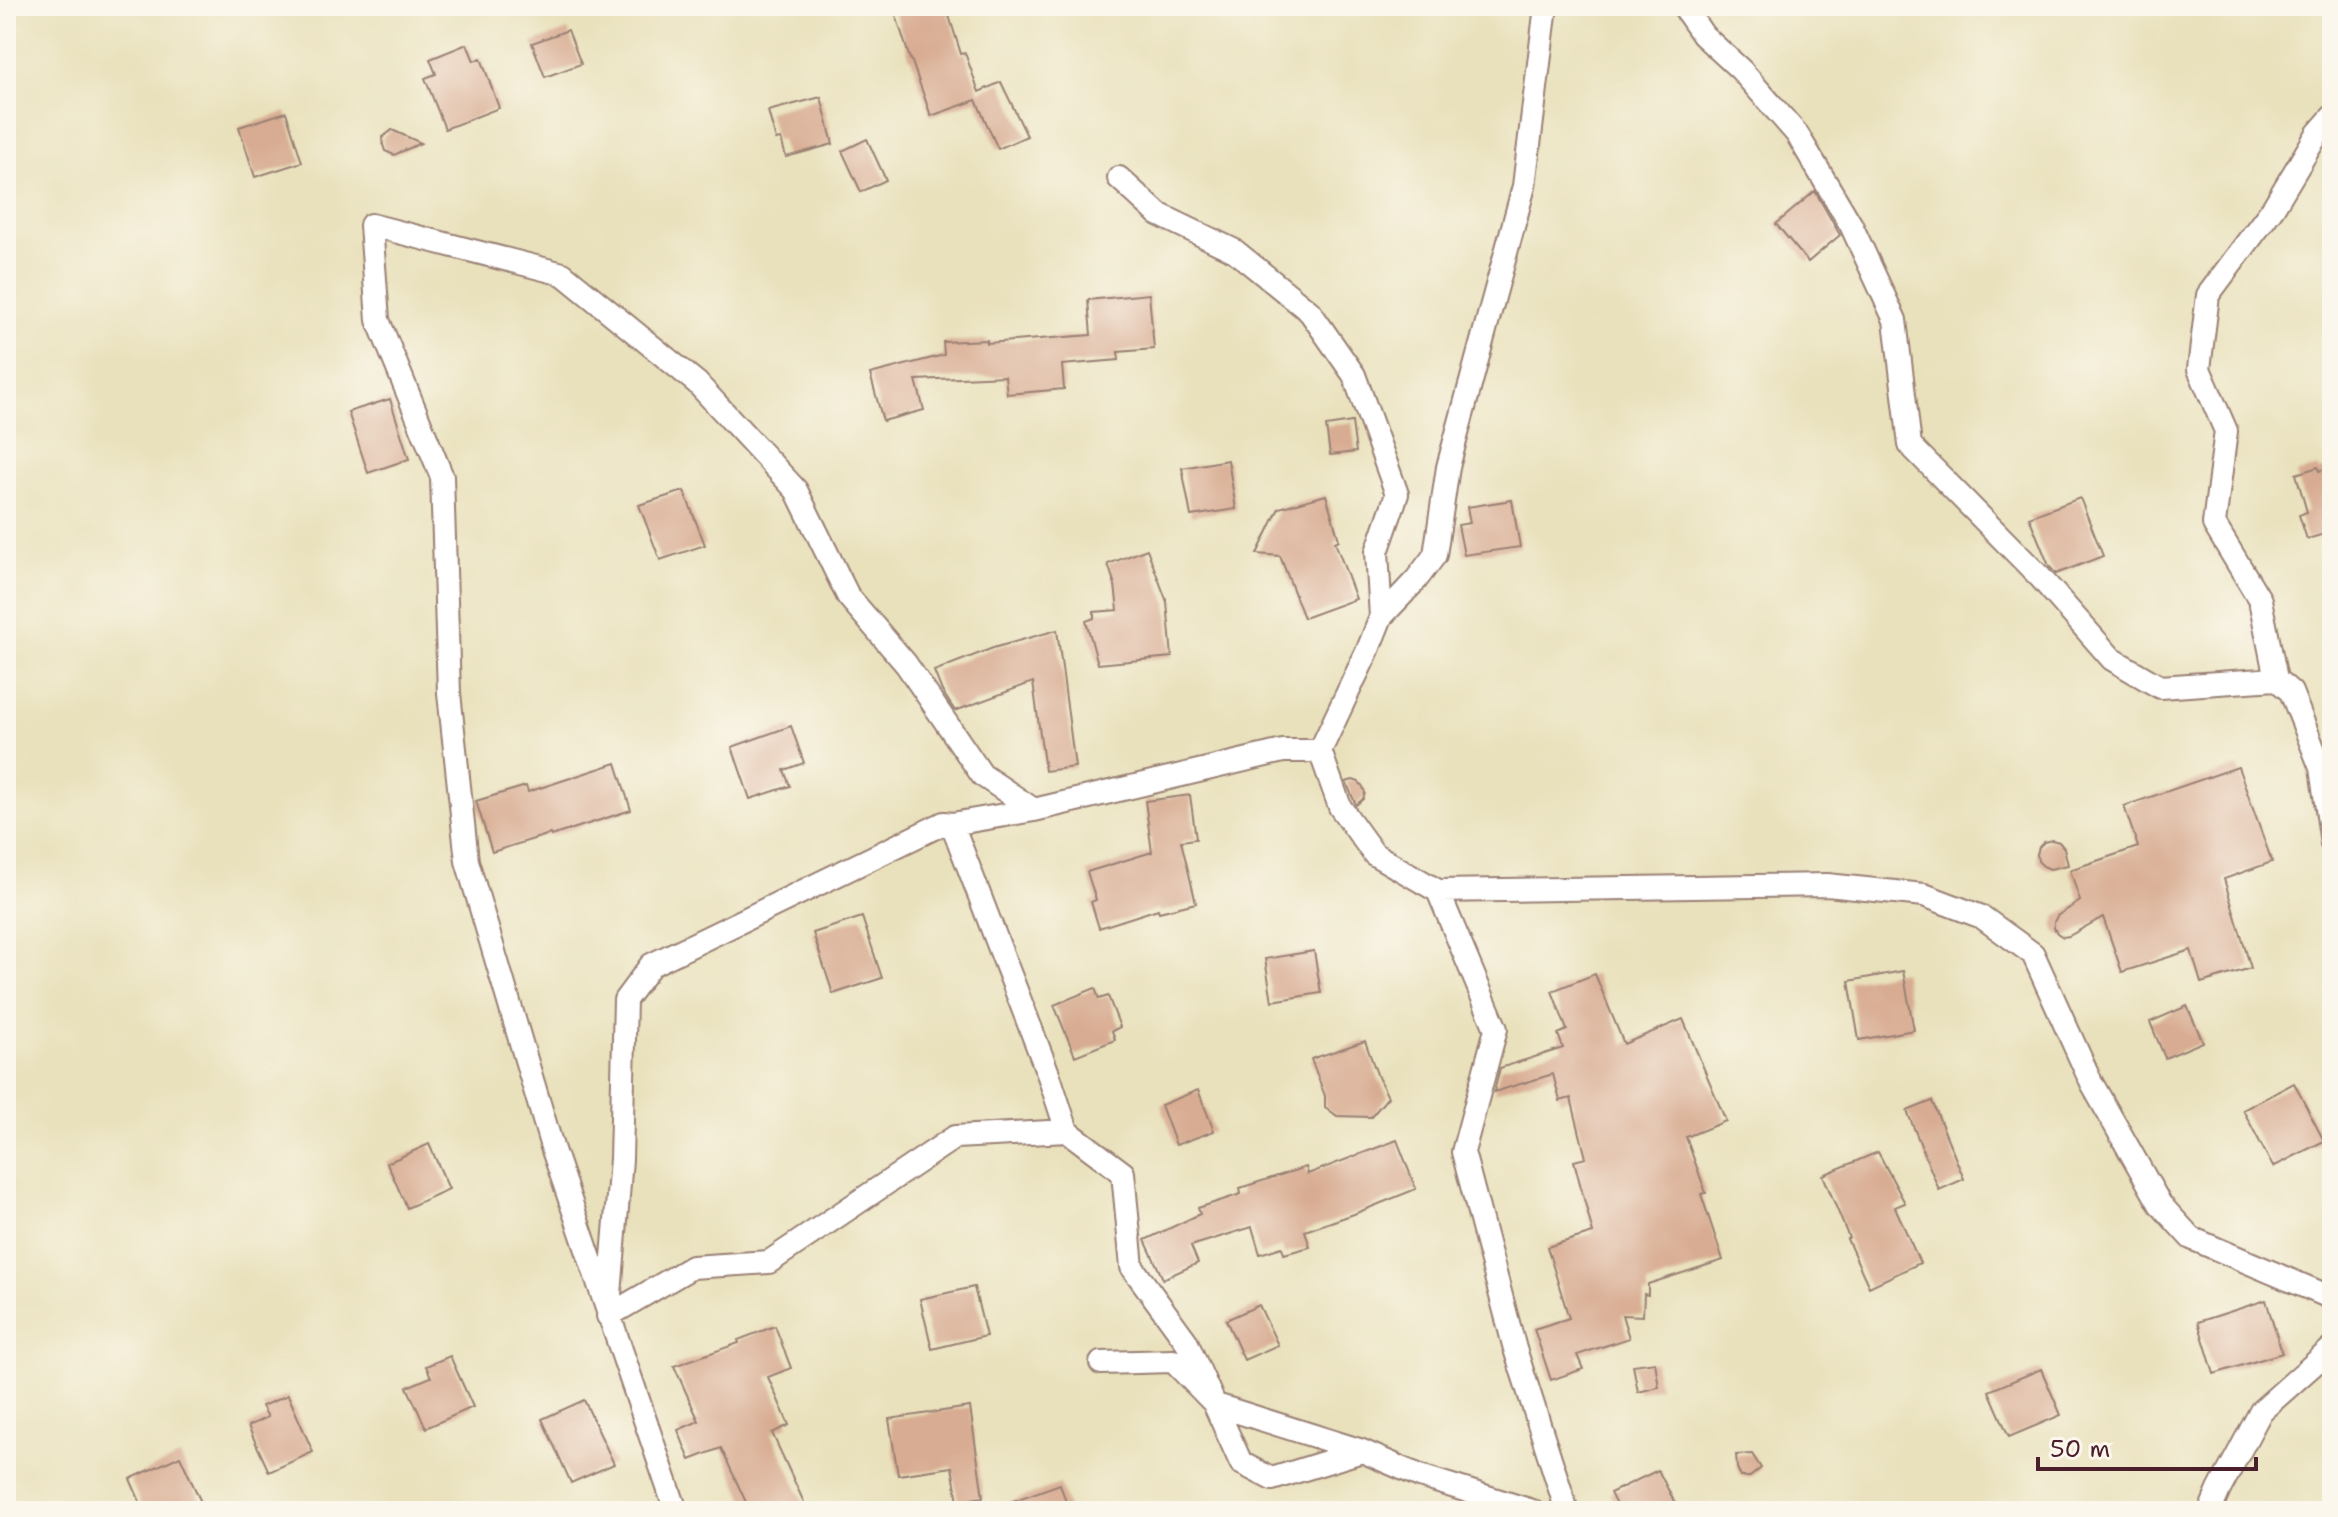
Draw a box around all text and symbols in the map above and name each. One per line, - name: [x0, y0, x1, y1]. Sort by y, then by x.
- scale bar: [2038, 1421, 2256, 1471]
- text: 50 m: [2050, 1433, 2110, 1465]

